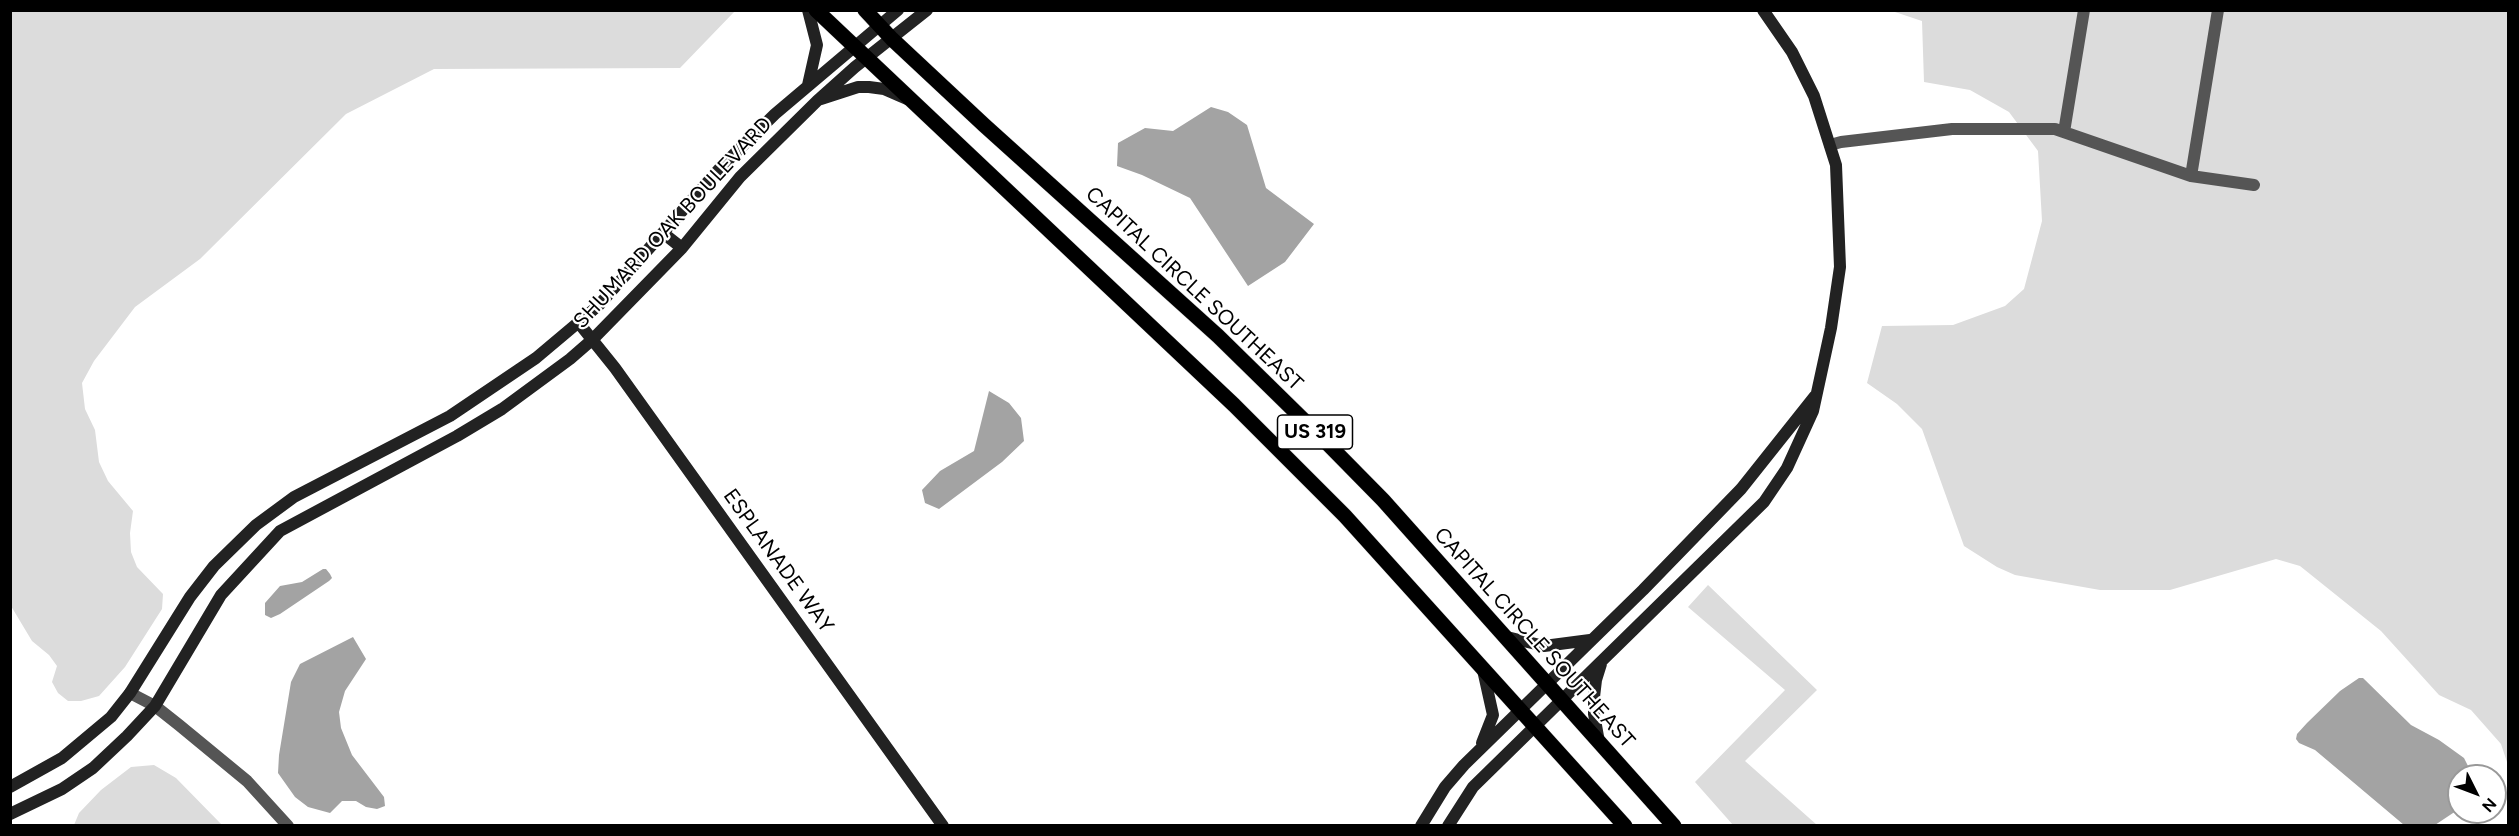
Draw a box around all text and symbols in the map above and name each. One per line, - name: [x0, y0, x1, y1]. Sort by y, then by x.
- street label: SHUMARD OAK BOULEVARD: [568, 112, 778, 334]
- street label: CAPITAL CIRCLE SOUTHEAST: [1080, 182, 1308, 396]
- road number: US 319: [1278, 415, 1352, 449]
- street label: ESPLANADE WAY: [717, 484, 839, 638]
- street label: CAPITAL CIRCLE SOUTHEAST: [1428, 523, 1640, 753]
- north arrow: [2447, 764, 2507, 824]
- text: N: [2478, 794, 2500, 816]

